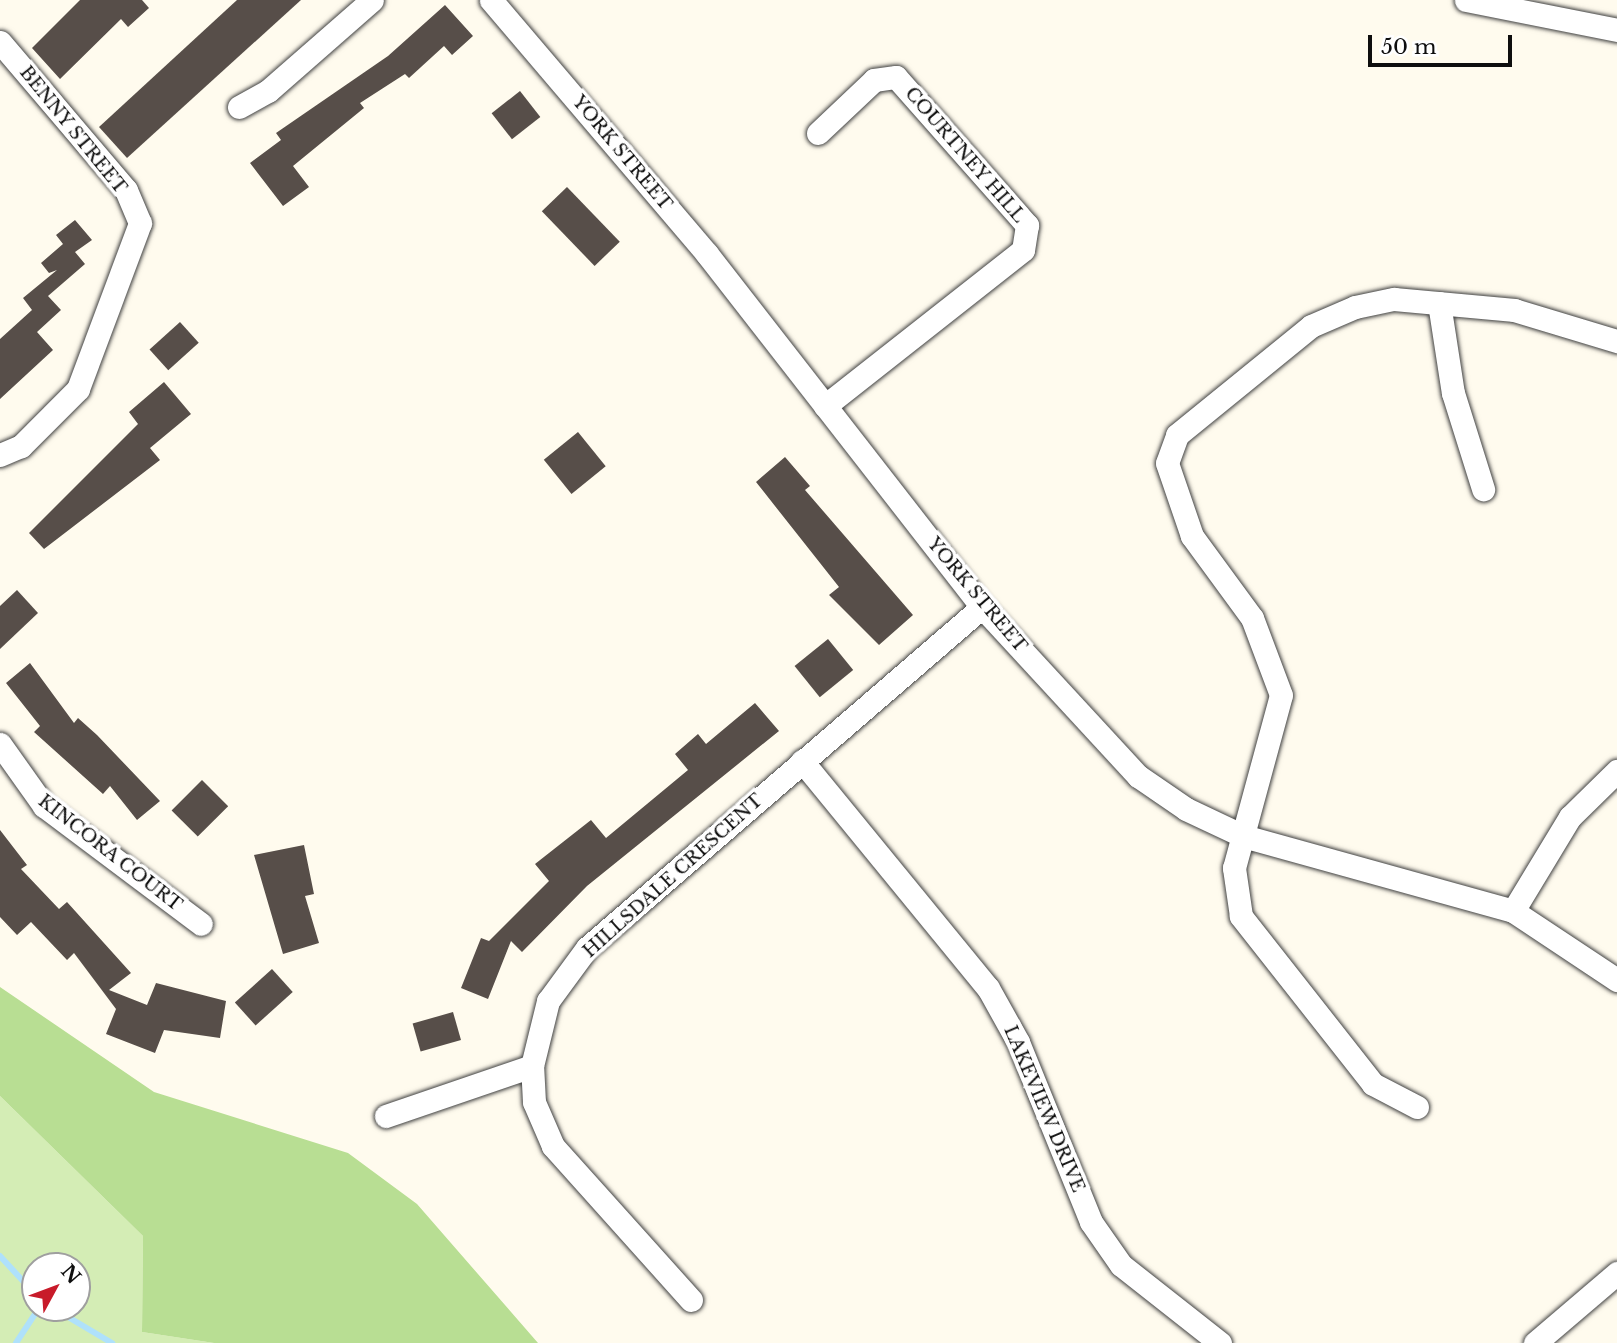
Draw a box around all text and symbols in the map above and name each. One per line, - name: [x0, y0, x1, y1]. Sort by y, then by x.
- scale bar: [1372, 21, 1516, 65]
- text: 50 m: [1381, 34, 1436, 60]
- street label: BENNY STREET: [15, 62, 131, 198]
- street label: COURTNEY HILL: [900, 83, 1030, 227]
- street label: YORK STREET: [568, 91, 676, 215]
- street label: YORK STREET: [923, 533, 1031, 657]
- street label: KINCORA COURT: [34, 790, 186, 916]
- street label: HILLSDALE CRESCENT: [579, 790, 767, 962]
- street label: LAKEVIEW DRIVE: [999, 1022, 1089, 1196]
- north arrow: [21, 1252, 91, 1322]
- text: N: [56, 1260, 85, 1288]

